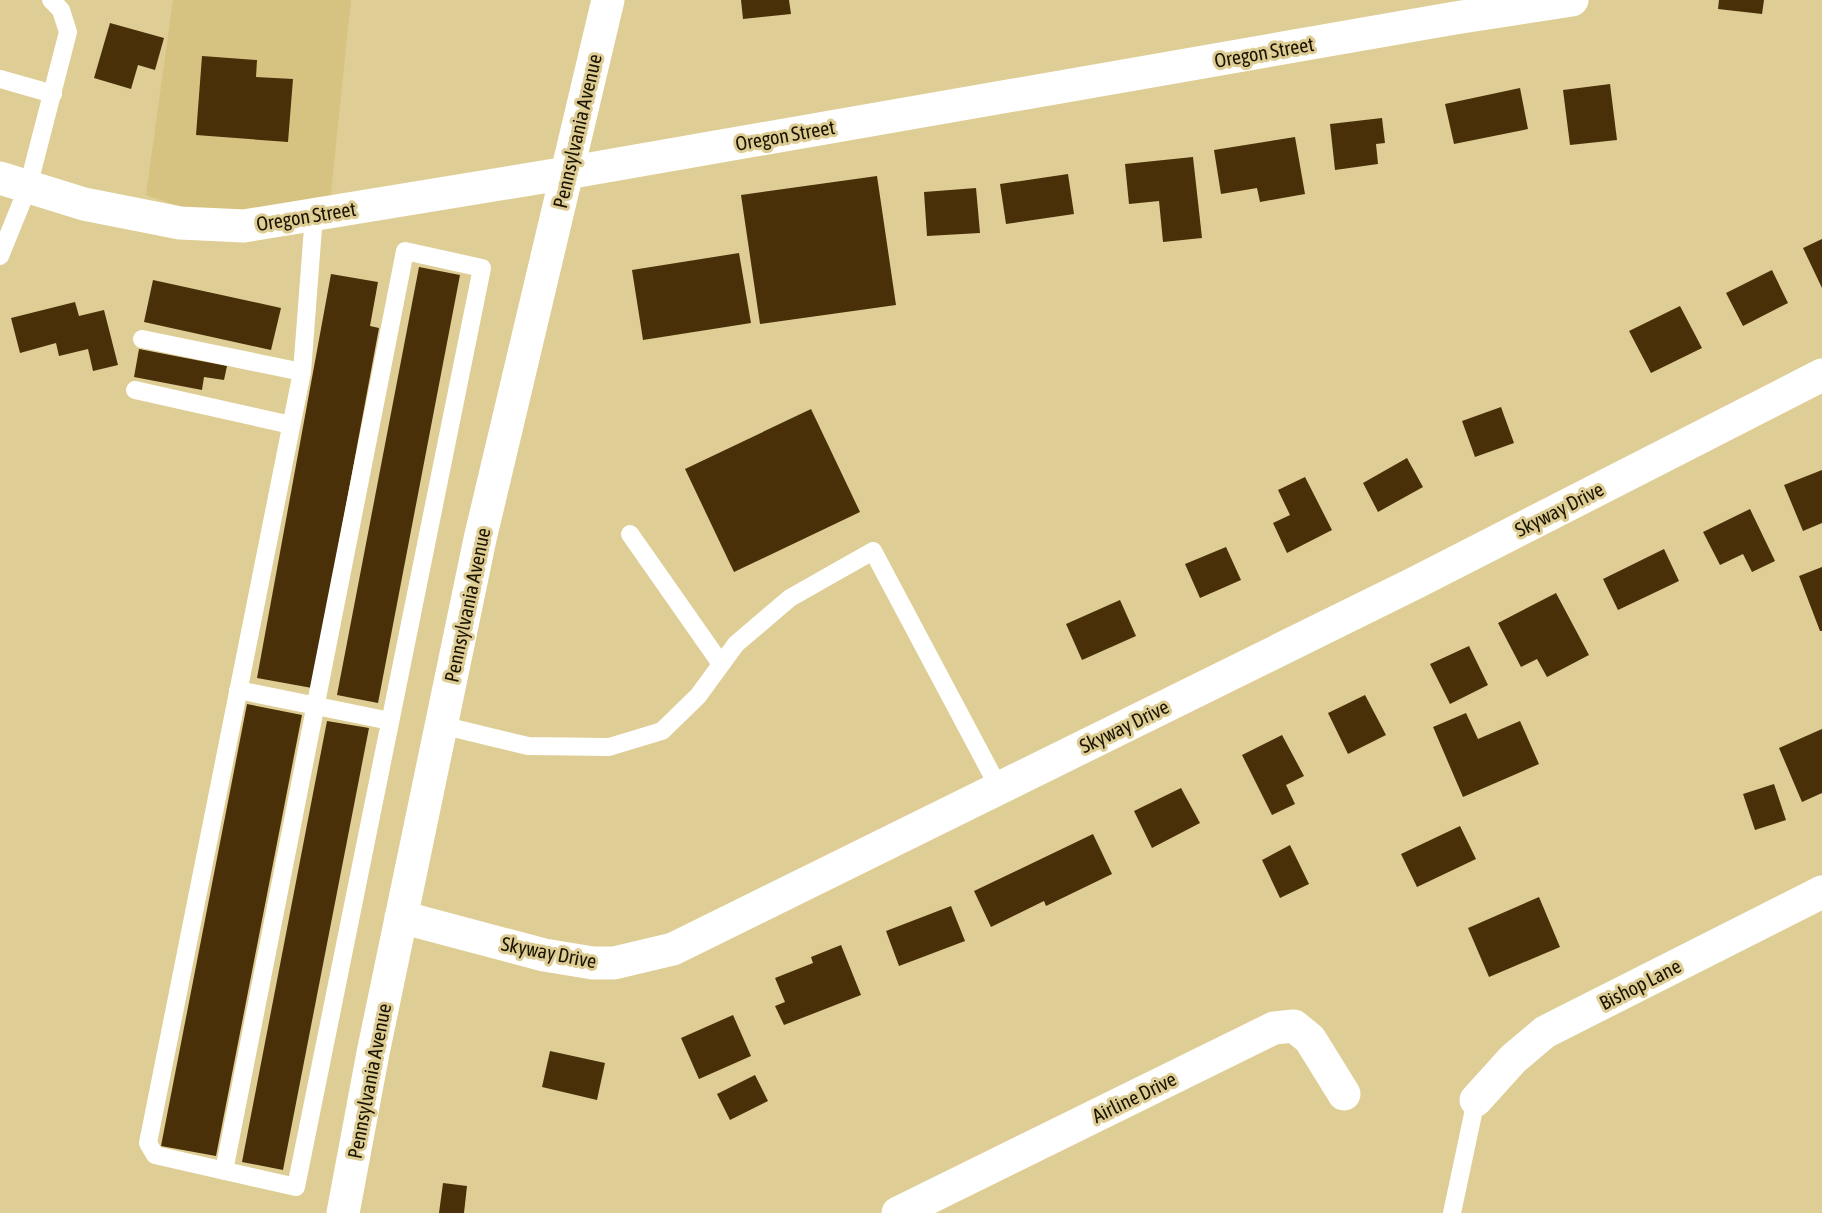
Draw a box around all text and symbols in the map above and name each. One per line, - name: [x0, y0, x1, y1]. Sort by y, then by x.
- street label: Oregon Street: [1212, 32, 1316, 72]
- street label: Pennsylvania Avenue: [548, 52, 606, 210]
- street label: Oregon Street: [733, 115, 837, 155]
- street label: Oregon Street: [255, 197, 358, 235]
- street label: Skyway Drive: [1511, 477, 1607, 541]
- street label: Pennsylvania Avenue: [439, 526, 495, 684]
- street label: Skyway Drive: [1076, 695, 1172, 757]
- street label: Skyway Drive: [500, 932, 598, 972]
- street label: Bishop Lane: [1595, 954, 1685, 1014]
- street label: Pennsylvania Avenue: [343, 1001, 395, 1161]
- street label: Airline Drive: [1088, 1067, 1180, 1127]

